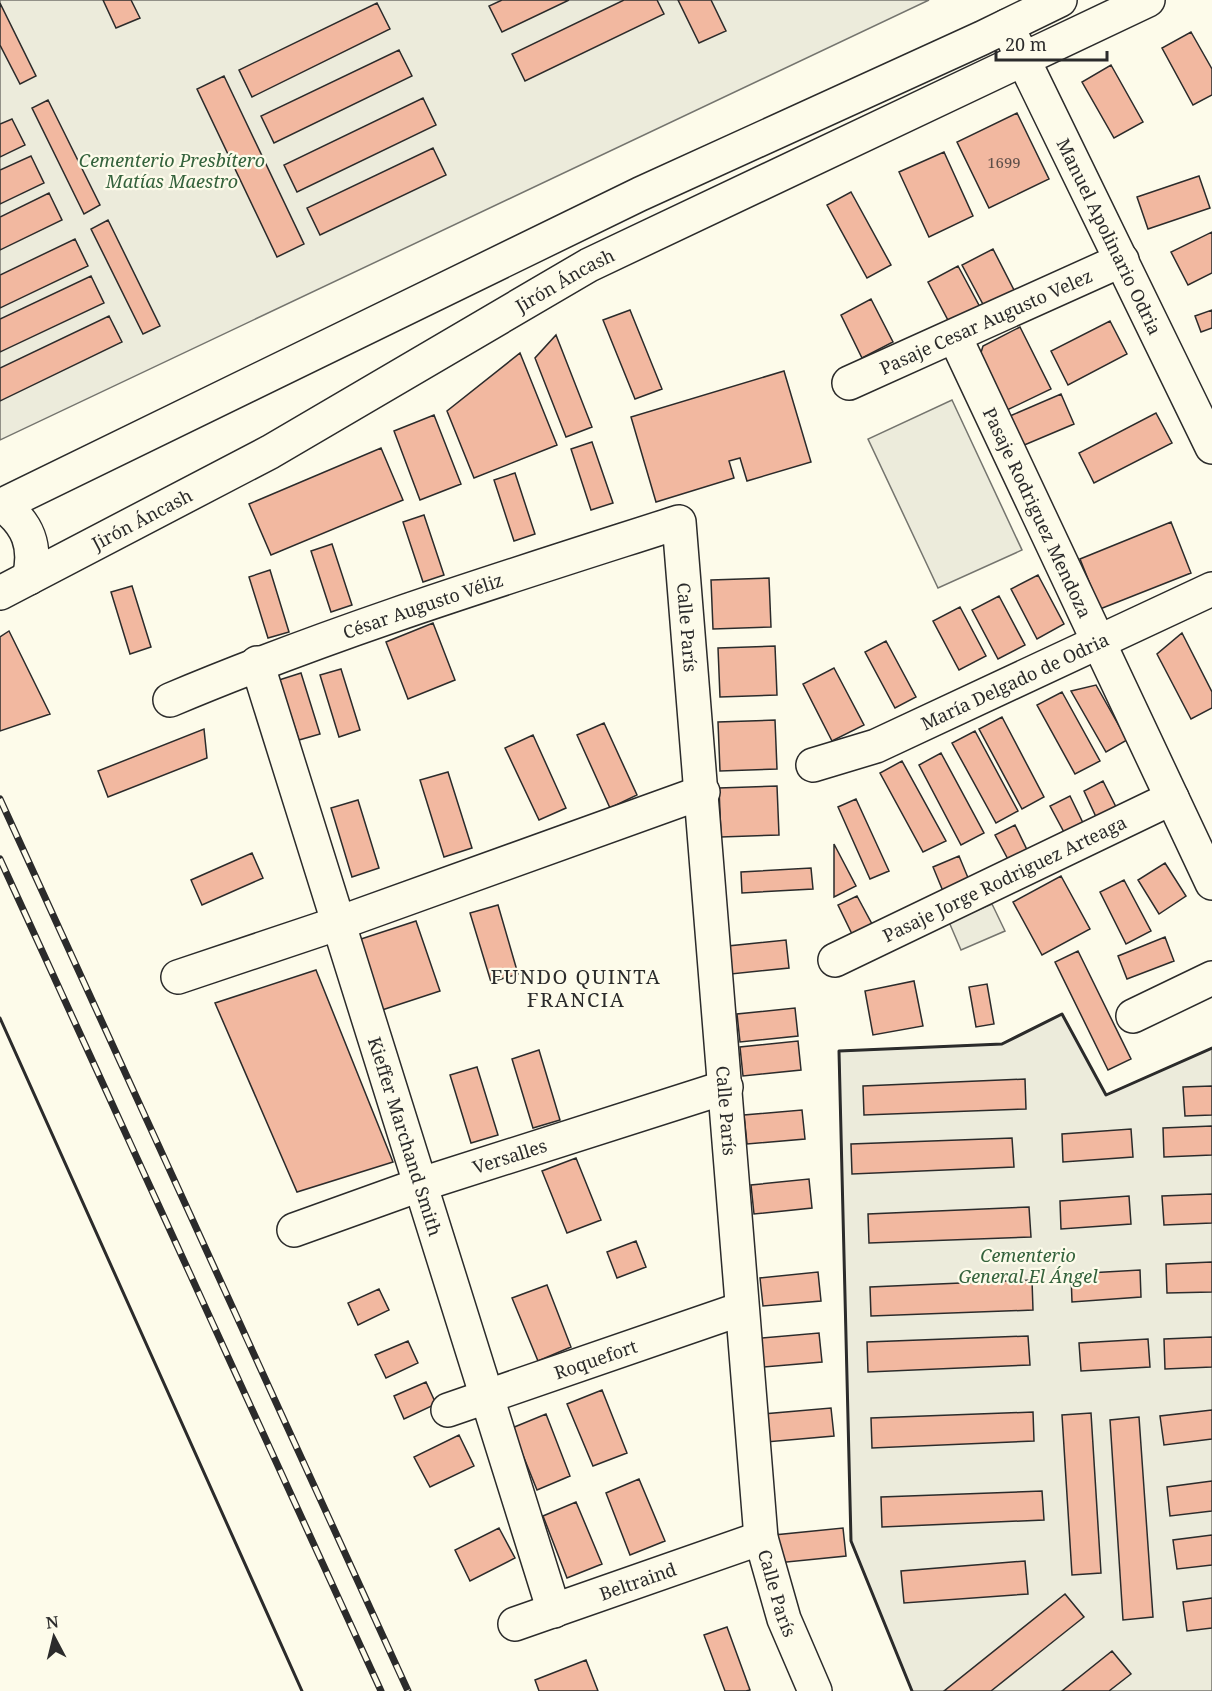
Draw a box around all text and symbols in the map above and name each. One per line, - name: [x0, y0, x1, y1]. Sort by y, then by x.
- scale bar: [996, 24, 1107, 62]
- text: 20 m: [1005, 32, 1047, 56]
- street label: Manuel Apolinario Odria: [1051, 134, 1167, 338]
- park label: Cementerio Presbítero Matías Maestro: [79, 148, 265, 193]
- house number: 1699: [987, 152, 1021, 172]
- street label: Jirón Áncash: [510, 243, 618, 318]
- street label: Pasaje Cesar Augusto Velez: [876, 263, 1096, 380]
- street label: Pasaje Rodriguez Mendoza: [978, 403, 1097, 622]
- street label: Jirón Áncash: [87, 483, 196, 556]
- street label: César Augusto Véliz: [339, 567, 506, 644]
- street label: Calle París: [672, 581, 703, 673]
- street label: María Delgado de Odria: [917, 627, 1113, 735]
- street label: Pasaje Jorge Rodriguez Arteaga: [879, 810, 1130, 947]
- district label: FUNDO QUINTA FRANCIA: [491, 963, 661, 1013]
- street label: Kieffer Marchand Smith: [363, 1034, 448, 1239]
- street label: Calle París: [711, 1065, 742, 1157]
- street label: Versalles: [470, 1133, 550, 1179]
- park label: Cementerio General El Ángel: [958, 1243, 1098, 1288]
- street label: Roquefort: [551, 1334, 640, 1385]
- street label: Calle París: [753, 1546, 802, 1640]
- street label: Beltraind: [596, 1557, 679, 1606]
- north arrow: [24, 1607, 84, 1667]
- text: N: [45, 1610, 60, 1634]

